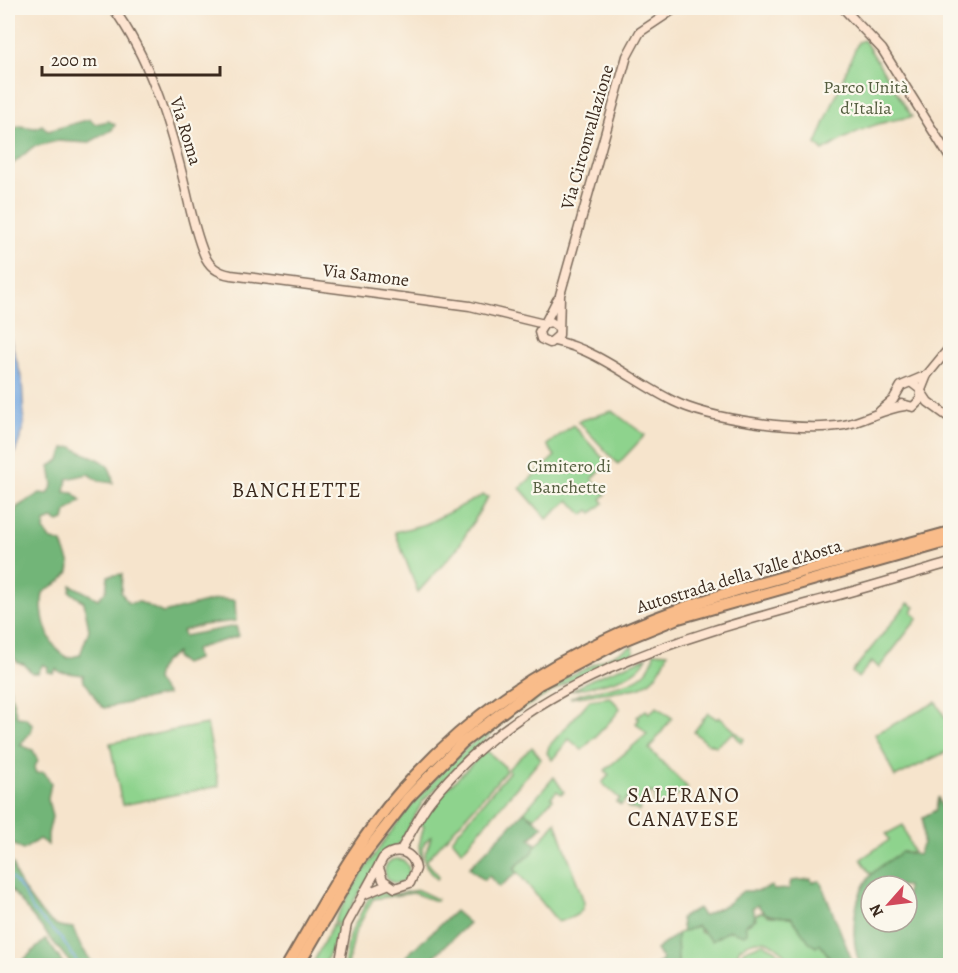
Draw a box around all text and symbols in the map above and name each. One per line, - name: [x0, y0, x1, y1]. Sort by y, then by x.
- scale bar: [42, 39, 220, 77]
- text: 200 m: [51, 48, 97, 72]
- street label: Via Circonvallazione: [555, 62, 619, 213]
- park label: Parco Unità d'Italia: [823, 75, 909, 120]
- street label: Via Roma: [164, 93, 208, 169]
- street label: Via Samone: [321, 258, 411, 292]
- park label: Cimitero di Banchette: [527, 454, 611, 499]
- district label: BANCHETTE: [232, 476, 362, 504]
- street label: Autostrada della Valle d'Aosta: [633, 533, 845, 619]
- district label: SALERANO CANAVESE: [628, 781, 740, 833]
- north arrow: [859, 874, 919, 934]
- text: N: [864, 900, 889, 921]

